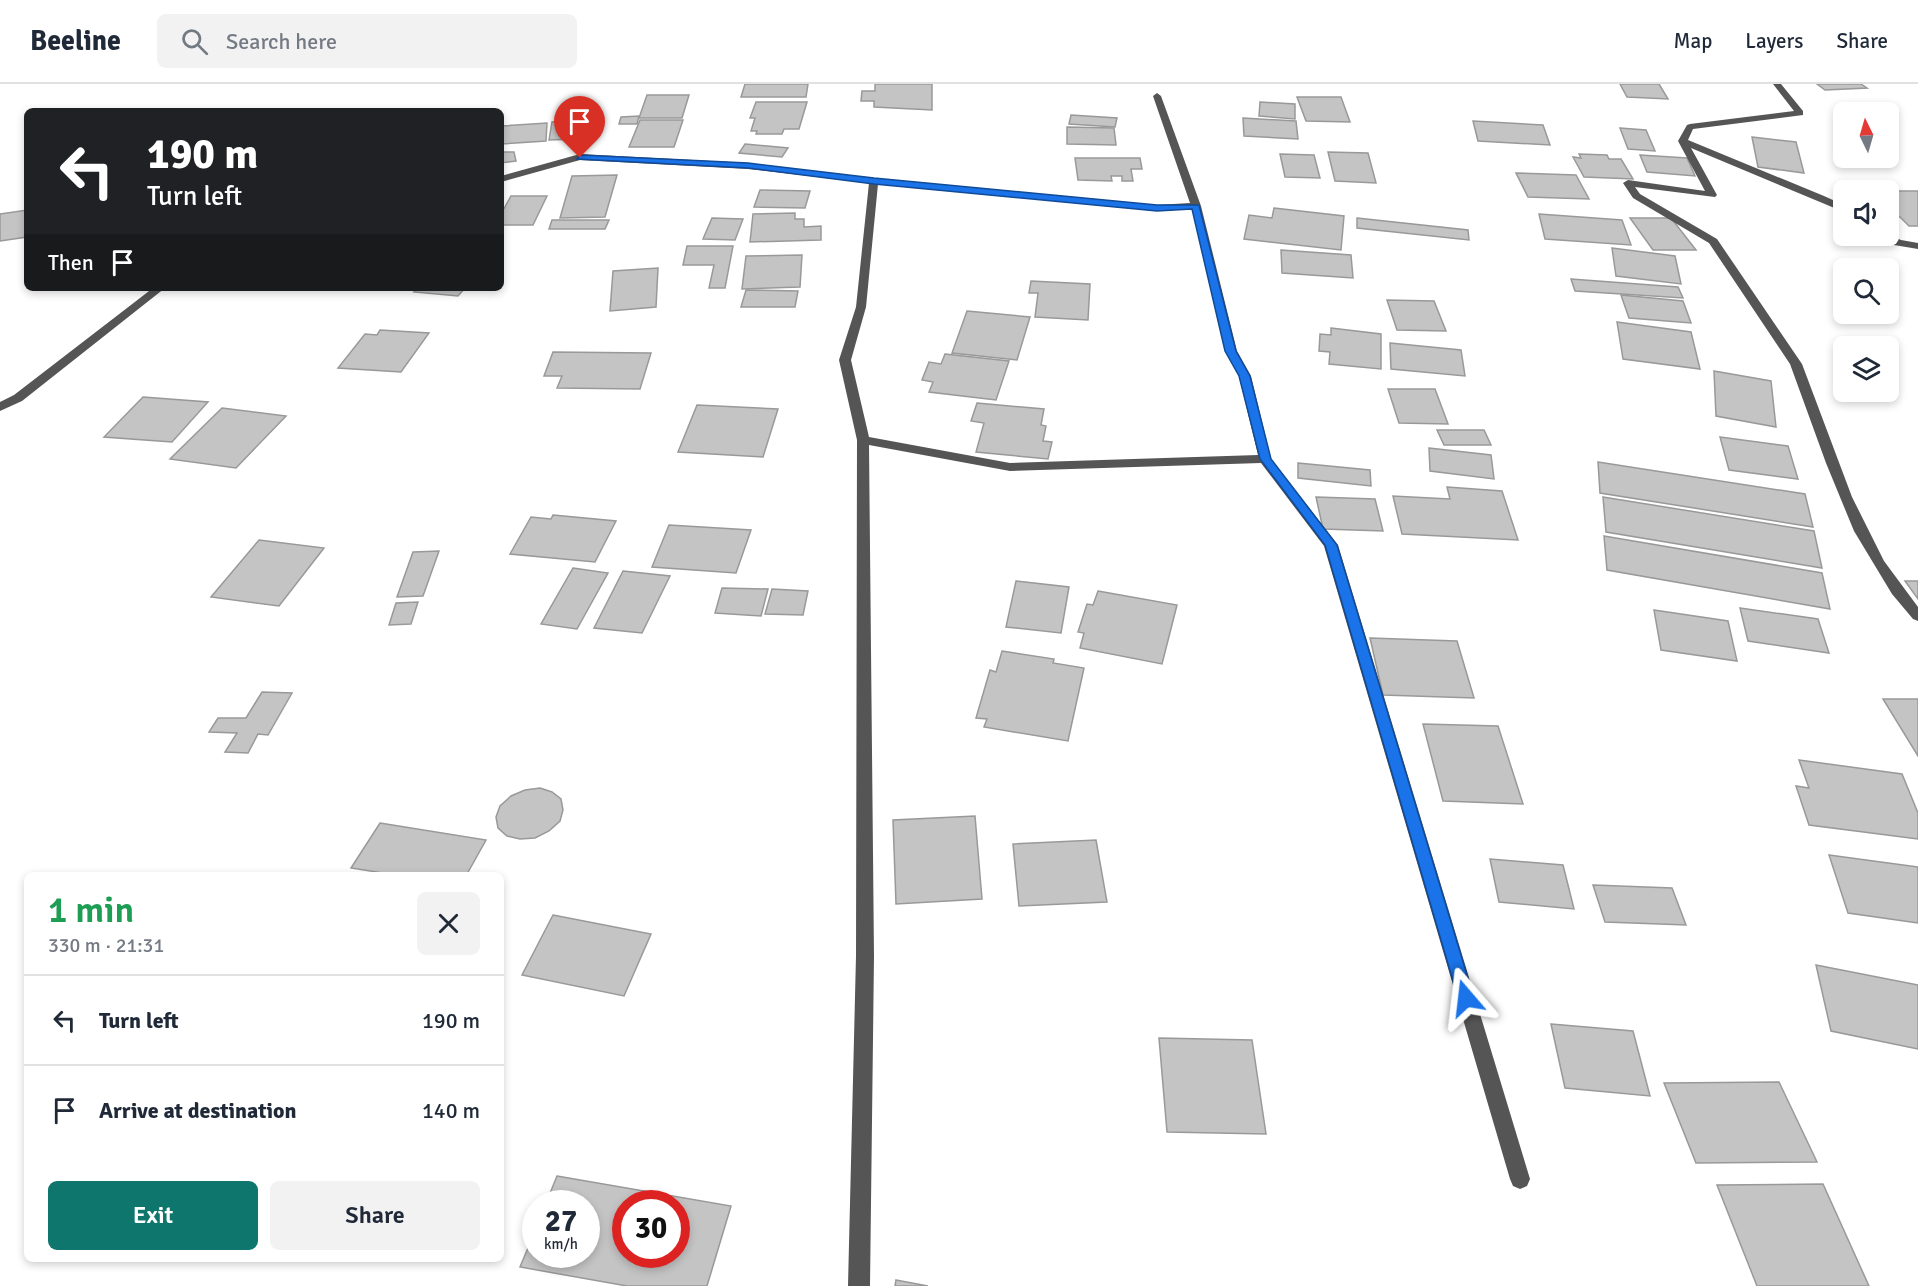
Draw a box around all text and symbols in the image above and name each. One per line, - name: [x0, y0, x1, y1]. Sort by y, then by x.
- search box: [157, 14, 577, 68]
- text: Beeline: [30, 24, 121, 58]
- icon: search: [178, 25, 211, 58]
- text: Search here: [226, 28, 337, 55]
- text: Map: [1674, 28, 1712, 54]
- text: Layers: [1745, 28, 1803, 54]
- text: Share: [1836, 28, 1888, 54]
- pin: [554, 96, 605, 158]
- north arrow: [1833, 102, 1899, 168]
- map controls: [1833, 102, 1899, 402]
- icon: arrive: [563, 105, 596, 138]
- text: 190 m: [147, 129, 258, 180]
- icon: left: [48, 132, 126, 210]
- text: Turn left: [147, 180, 242, 213]
- button: sound: [1833, 180, 1899, 246]
- icon: arrive: [106, 246, 139, 279]
- text: Then: [48, 249, 94, 276]
- button: search: [1833, 258, 1899, 324]
- button: layers: [1833, 336, 1899, 402]
- text: 1 min: [48, 888, 134, 933]
- button: close: [417, 892, 480, 955]
- text: 330 m · 21:31: [48, 933, 164, 958]
- position arrow: [1434, 966, 1498, 1030]
- icon: left: [48, 1004, 81, 1037]
- text: Turn left: [99, 1007, 179, 1034]
- text: 190 m: [422, 1007, 480, 1034]
- icon: arrive: [48, 1094, 81, 1127]
- text: Arrive at destination: [99, 1097, 296, 1124]
- text: 140 m: [422, 1097, 480, 1124]
- button: Exit: [48, 1181, 258, 1250]
- button: Share: [270, 1181, 480, 1250]
- speed limit sign: 30: [612, 1190, 690, 1268]
- text: 27: [545, 1203, 577, 1240]
- text: km/h: [544, 1235, 578, 1253]

